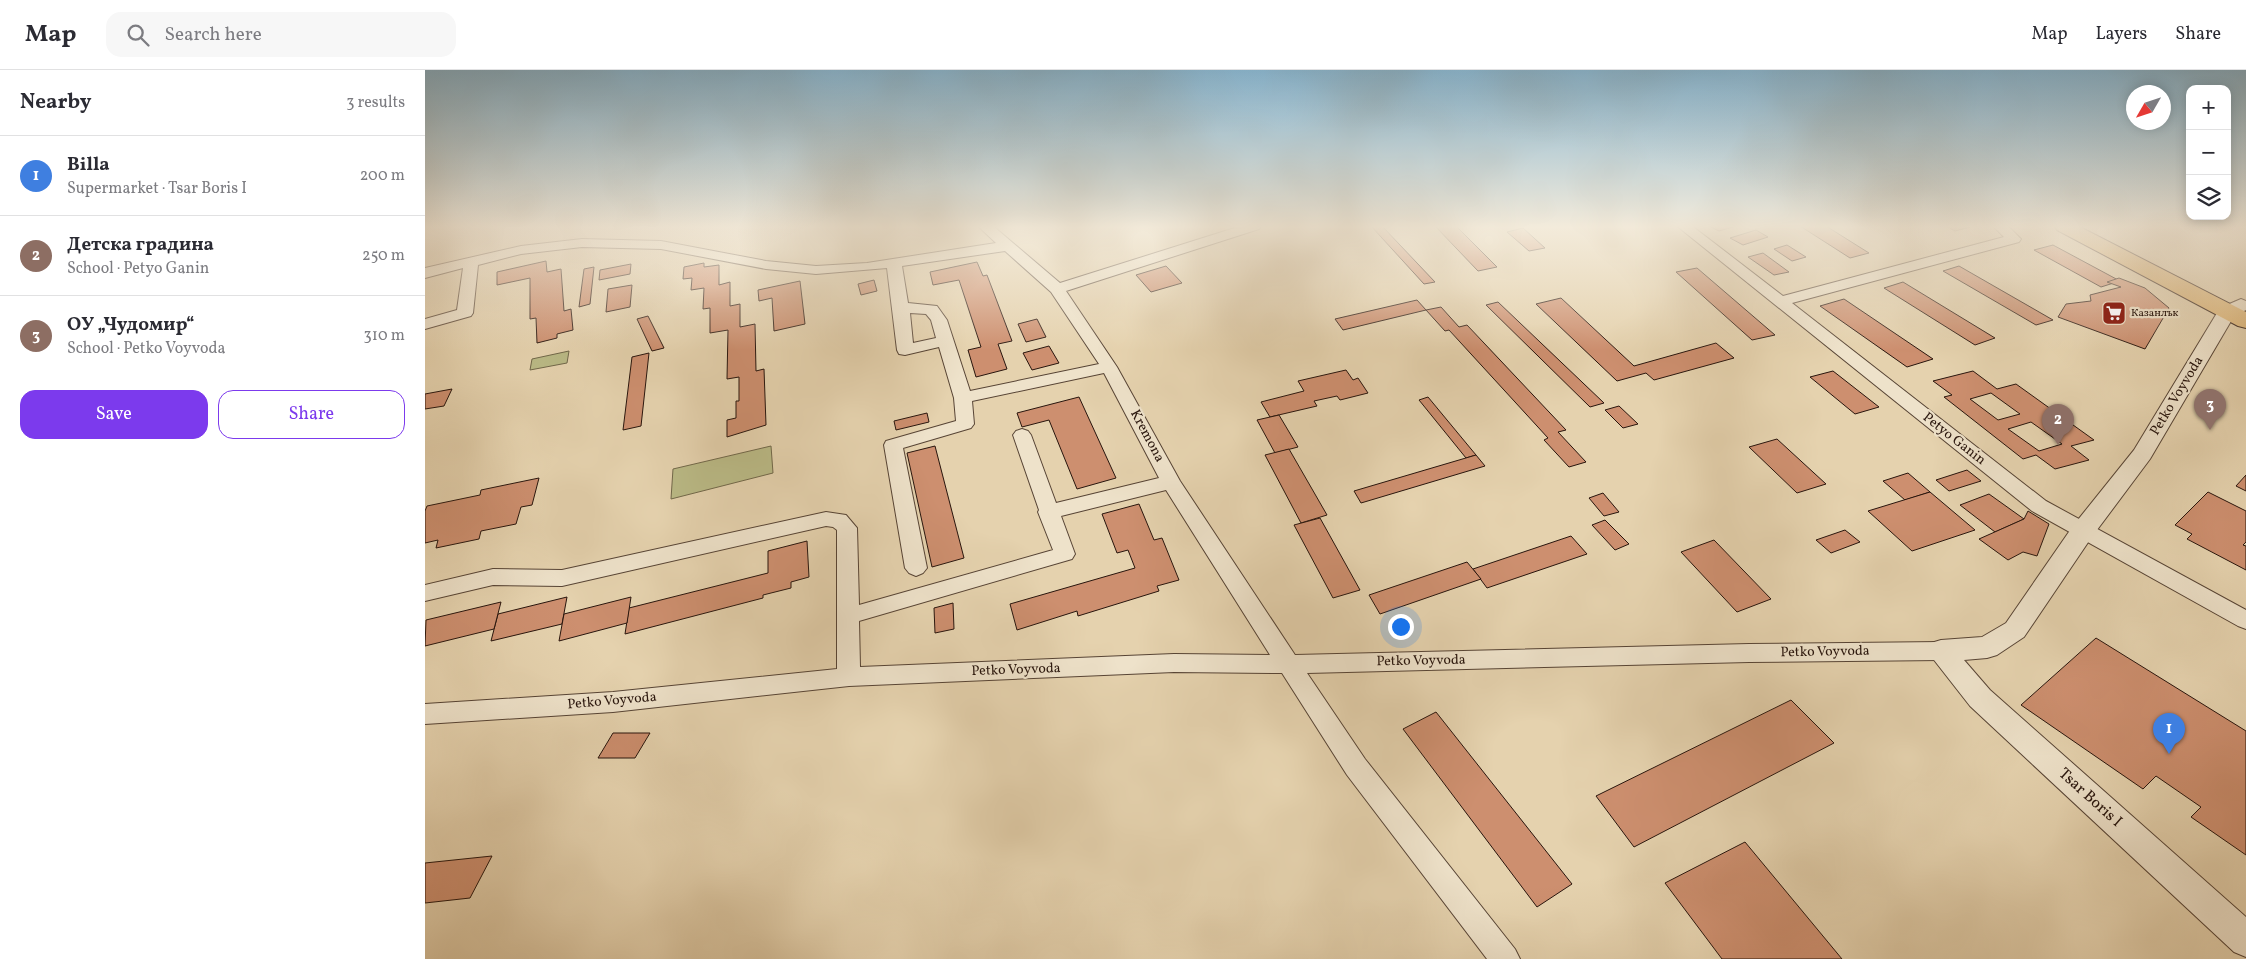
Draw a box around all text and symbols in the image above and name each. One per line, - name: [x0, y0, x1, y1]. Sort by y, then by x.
- search box: [106, 12, 456, 57]
- text: Map: [25, 18, 76, 52]
- icon: search: [124, 21, 152, 49]
- text: Search here: [164, 22, 262, 48]
- text: Map: [2031, 22, 2067, 47]
- text: Layers: [2095, 22, 2147, 47]
- text: Share: [2175, 22, 2221, 47]
- north arrow: [2126, 85, 2171, 130]
- map controls: [2186, 85, 2231, 220]
- button: +: [2186, 85, 2231, 130]
- text: Nearby: [20, 88, 91, 117]
- text: 3 results: [346, 92, 405, 114]
- button: −: [2186, 130, 2231, 175]
- text: Billa: [67, 152, 110, 178]
- text: 1: [33, 165, 39, 187]
- text: 200 m: [360, 165, 405, 187]
- button: layers: [2186, 175, 2231, 220]
- text: Supermarket · Tsar Boris I: [67, 178, 247, 200]
- text: Детска градина: [67, 232, 214, 258]
- text: 2: [32, 245, 40, 267]
- text: 250 m: [362, 245, 405, 267]
- text: School · Petyo Ganin: [67, 258, 209, 280]
- supermarket icon: Казанлък: [2101, 300, 2127, 326]
- place label: Казанлък: [2131, 306, 2178, 321]
- text: ОУ „Чудомир“: [67, 312, 195, 338]
- text: 3: [32, 325, 40, 347]
- text: 310 m: [364, 325, 405, 347]
- text: School · Petko Voyvoda: [67, 338, 225, 360]
- street label: Petko Voyvoda: [2146, 353, 2208, 439]
- pin: 3: [2194, 389, 2226, 430]
- button: Save: [20, 390, 208, 439]
- button: Share: [218, 390, 405, 439]
- pin: 2: [2042, 404, 2074, 445]
- street label: Kremona: [1125, 406, 1169, 466]
- street label: Petyo Ganin: [1919, 408, 1989, 470]
- your location: [1388, 614, 1414, 640]
- street label: Petko Voyvoda: [1780, 642, 1870, 662]
- street label: Petko Voyvoda: [1376, 651, 1466, 671]
- street label: Petko Voyvoda: [971, 659, 1061, 681]
- street label: Petko Voyvoda: [567, 688, 657, 714]
- pin: 1: [2153, 713, 2185, 754]
- street label: Tsar Boris I: [2053, 763, 2127, 833]

